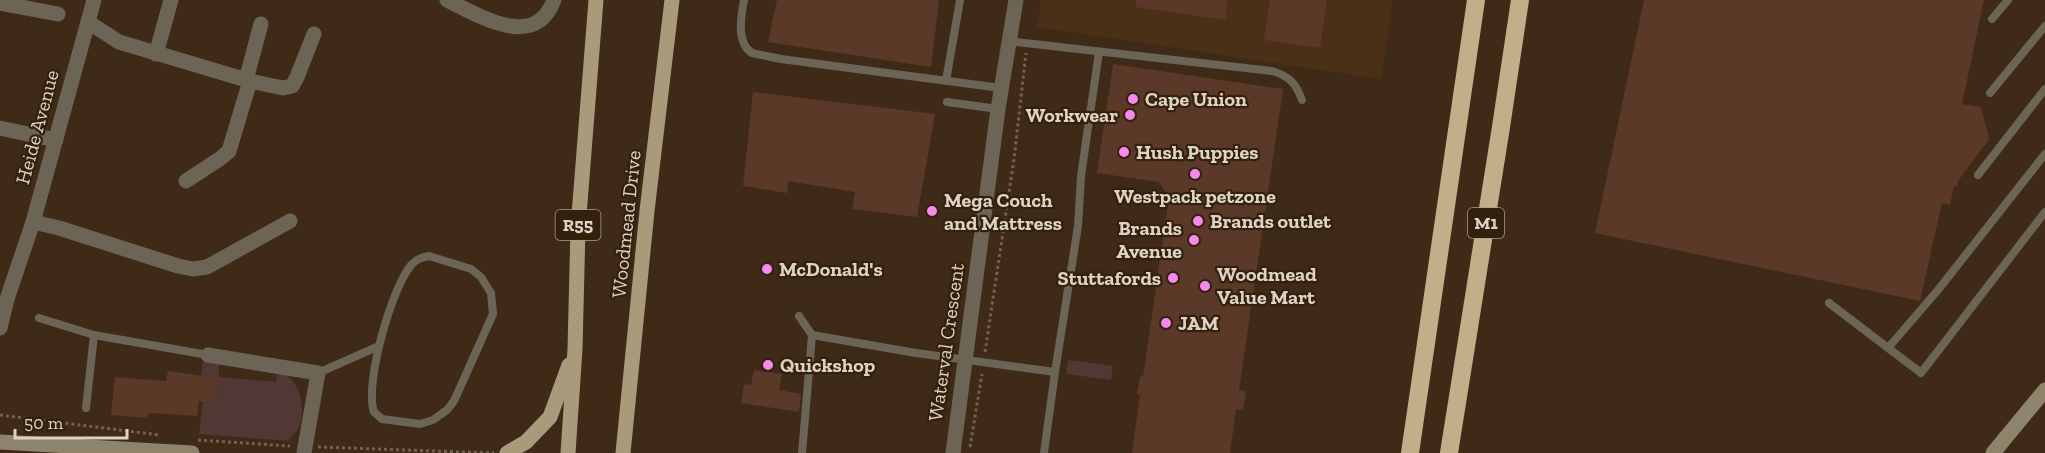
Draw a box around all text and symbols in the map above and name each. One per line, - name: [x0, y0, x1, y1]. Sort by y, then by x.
- street label: Heide Avenue: [10, 67, 64, 187]
- place label: Cape Union: [1145, 87, 1247, 111]
- marker: Cape Union: [1126, 92, 1140, 106]
- place label: Workwear: [1026, 103, 1118, 127]
- marker: Workwear: [1123, 108, 1137, 122]
- place label: Hush Puppies: [1136, 140, 1258, 164]
- marker: Hush Puppies: [1117, 145, 1131, 159]
- street label: Woodmead Drive: [606, 149, 646, 299]
- marker: Westpack petzone: [1188, 167, 1202, 181]
- place label: Westpack petzone: [1114, 184, 1276, 208]
- place label: Mega Couch and Mattress: [944, 188, 1062, 235]
- marker: Mega Couch and Mattress: [925, 204, 939, 218]
- road number: M1: [1468, 208, 1504, 238]
- place label: Brands outlet: [1210, 209, 1332, 233]
- road number: R55: [556, 210, 600, 240]
- marker: Brands outlet: [1191, 214, 1205, 228]
- place label: Brands Avenue: [1116, 216, 1182, 263]
- marker: Brands Avenue: [1187, 233, 1201, 247]
- place label: McDonald's: [779, 257, 883, 281]
- street label: Waterval Crescent: [923, 261, 969, 423]
- marker: McDonald's: [760, 262, 774, 276]
- place label: Woodmead Value Mart: [1217, 262, 1317, 309]
- place label: Stuttafords: [1058, 266, 1161, 290]
- marker: Stuttafords: [1166, 271, 1180, 285]
- marker: Woodmead Value Mart: [1198, 279, 1212, 293]
- place label: JAM: [1178, 311, 1219, 335]
- marker: JAM: [1159, 316, 1173, 330]
- place label: Quickshop: [780, 353, 875, 377]
- marker: Quickshop: [761, 358, 775, 372]
- scale bar: [15, 402, 128, 440]
- text: 50 m: [24, 412, 64, 434]

